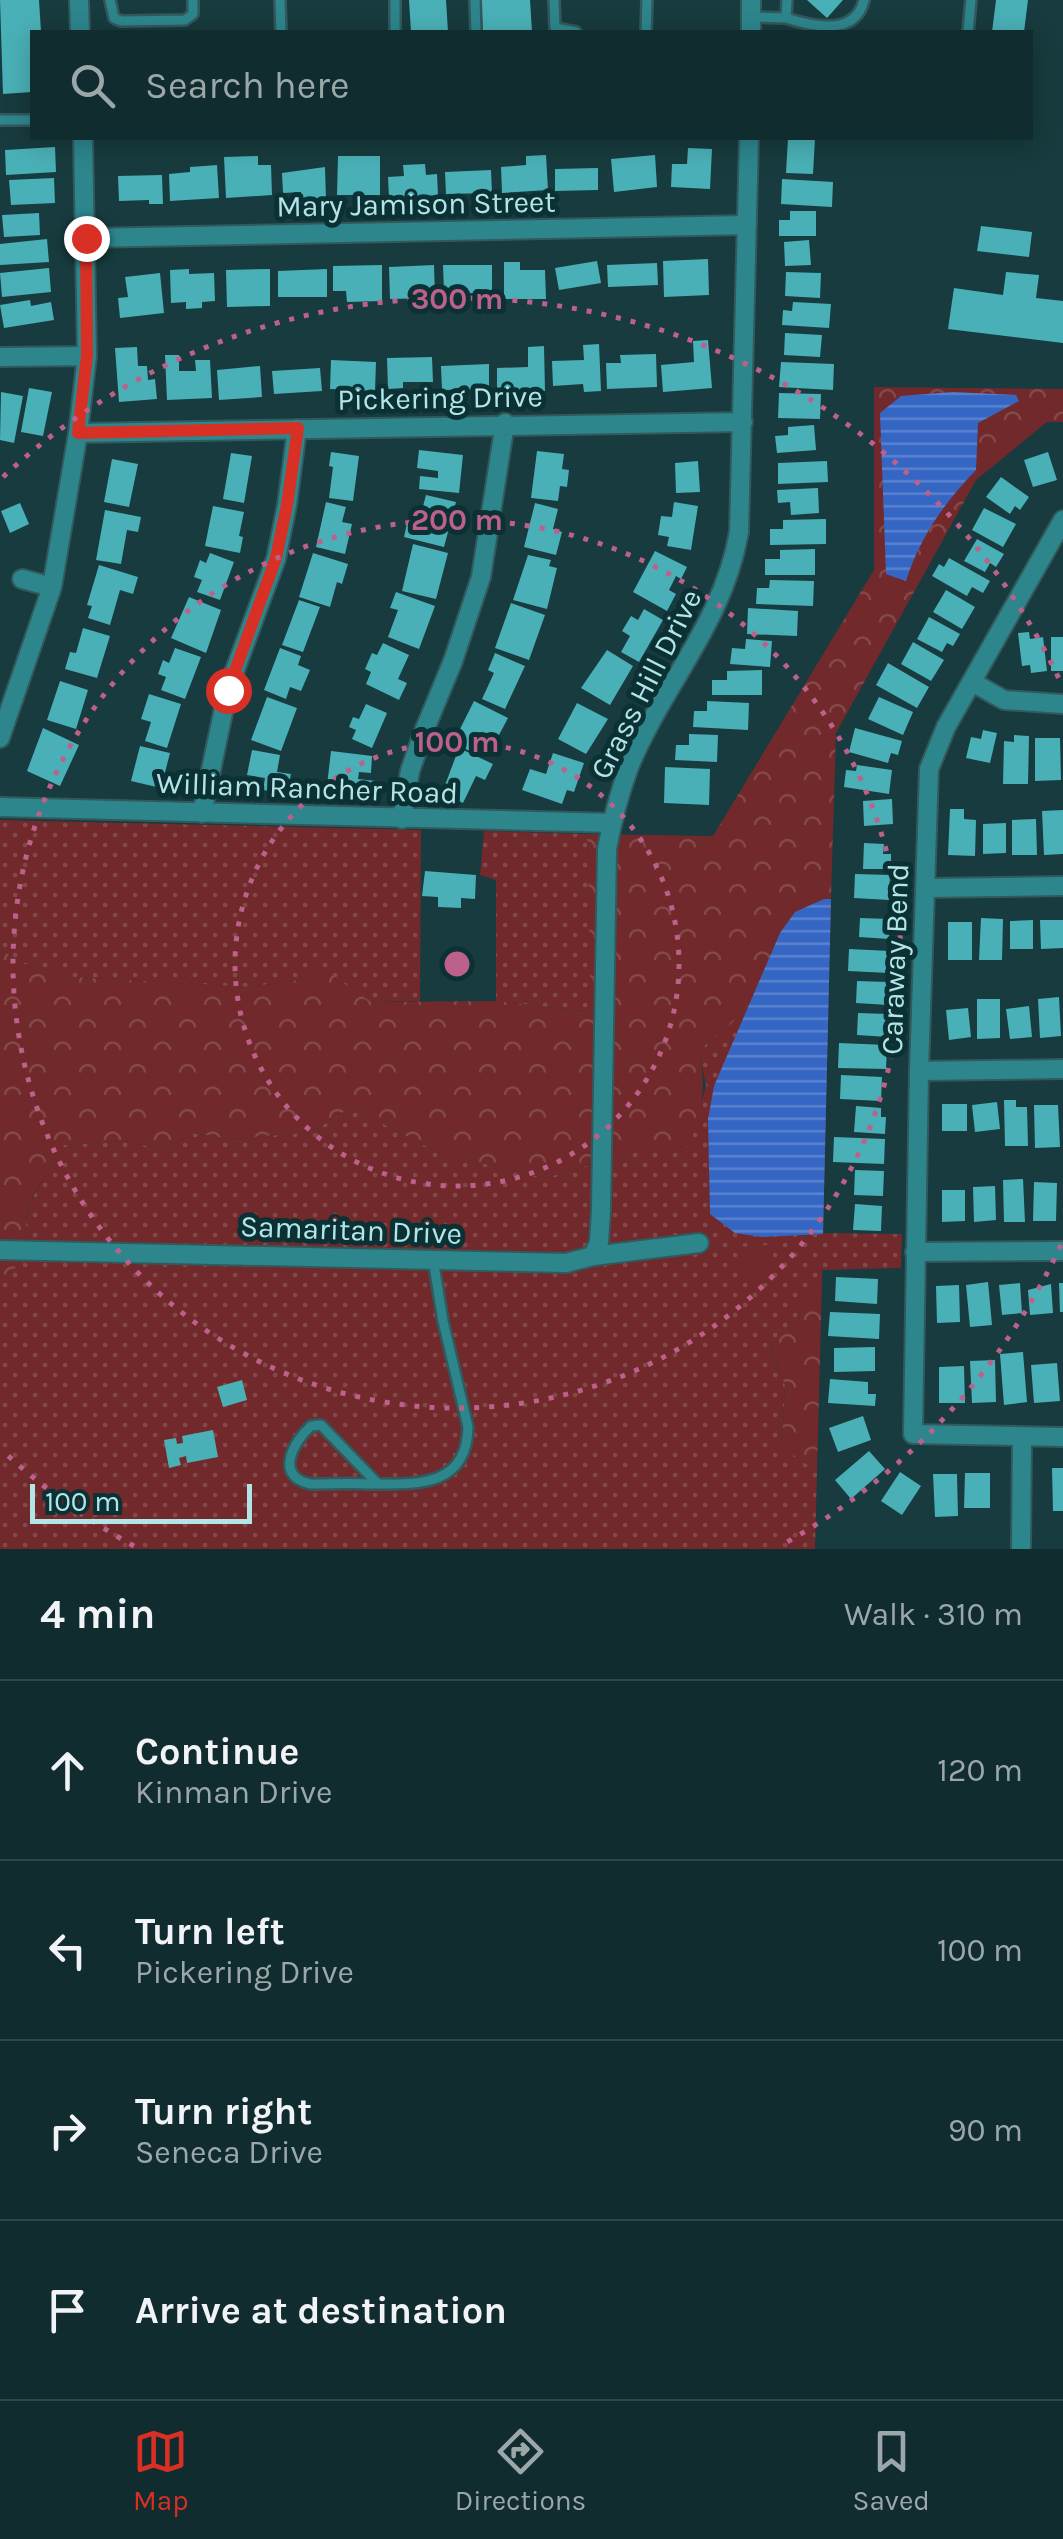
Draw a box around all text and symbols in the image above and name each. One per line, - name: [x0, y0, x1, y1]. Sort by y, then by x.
- search box: [30, 30, 1033, 140]
- icon: search: [65, 58, 120, 113]
- text: Search here: [145, 63, 349, 108]
- street label: Mary Jamison Street: [276, 184, 556, 224]
- route end: [64, 216, 110, 262]
- text: 300 m: [411, 281, 503, 317]
- street label: Pickering Drive: [337, 378, 543, 418]
- text: 200 m: [411, 502, 503, 538]
- street label: Grass Hill Drive: [583, 583, 709, 785]
- route start: [206, 668, 252, 714]
- text: 100 m: [415, 724, 499, 760]
- street label: William Rancher Road: [155, 765, 459, 811]
- street label: Caraway Bend: [874, 863, 916, 1055]
- centre of rings: [439, 946, 475, 982]
- street label: Samaritan Drive: [239, 1208, 463, 1252]
- scale bar: [30, 1479, 252, 1524]
- text: 100 m: [45, 1485, 120, 1518]
- text: 4 min: [40, 1589, 155, 1639]
- text: Walk · 310 m: [844, 1596, 1023, 1633]
- text: Continue: [135, 1729, 299, 1774]
- icon: ahead: [40, 1743, 95, 1798]
- text: 120 m: [937, 1752, 1023, 1789]
- text: Kinman Drive: [135, 1774, 333, 1811]
- text: Turn left: [135, 1909, 285, 1954]
- icon: left: [40, 1923, 95, 1978]
- text: 100 m: [937, 1932, 1023, 1969]
- text: Pickering Drive: [135, 1954, 354, 1991]
- text: Turn right: [135, 2089, 312, 2134]
- icon: right: [40, 2103, 95, 2158]
- text: 90 m: [948, 2112, 1023, 2149]
- text: Seneca Drive: [135, 2134, 323, 2171]
- icon: arrive: [40, 2283, 95, 2338]
- text: Arrive at destination: [135, 2288, 507, 2333]
- tab: Map: [133, 2424, 189, 2517]
- tab: Directions: [455, 2424, 586, 2517]
- tab: Saved: [852, 2424, 930, 2517]

